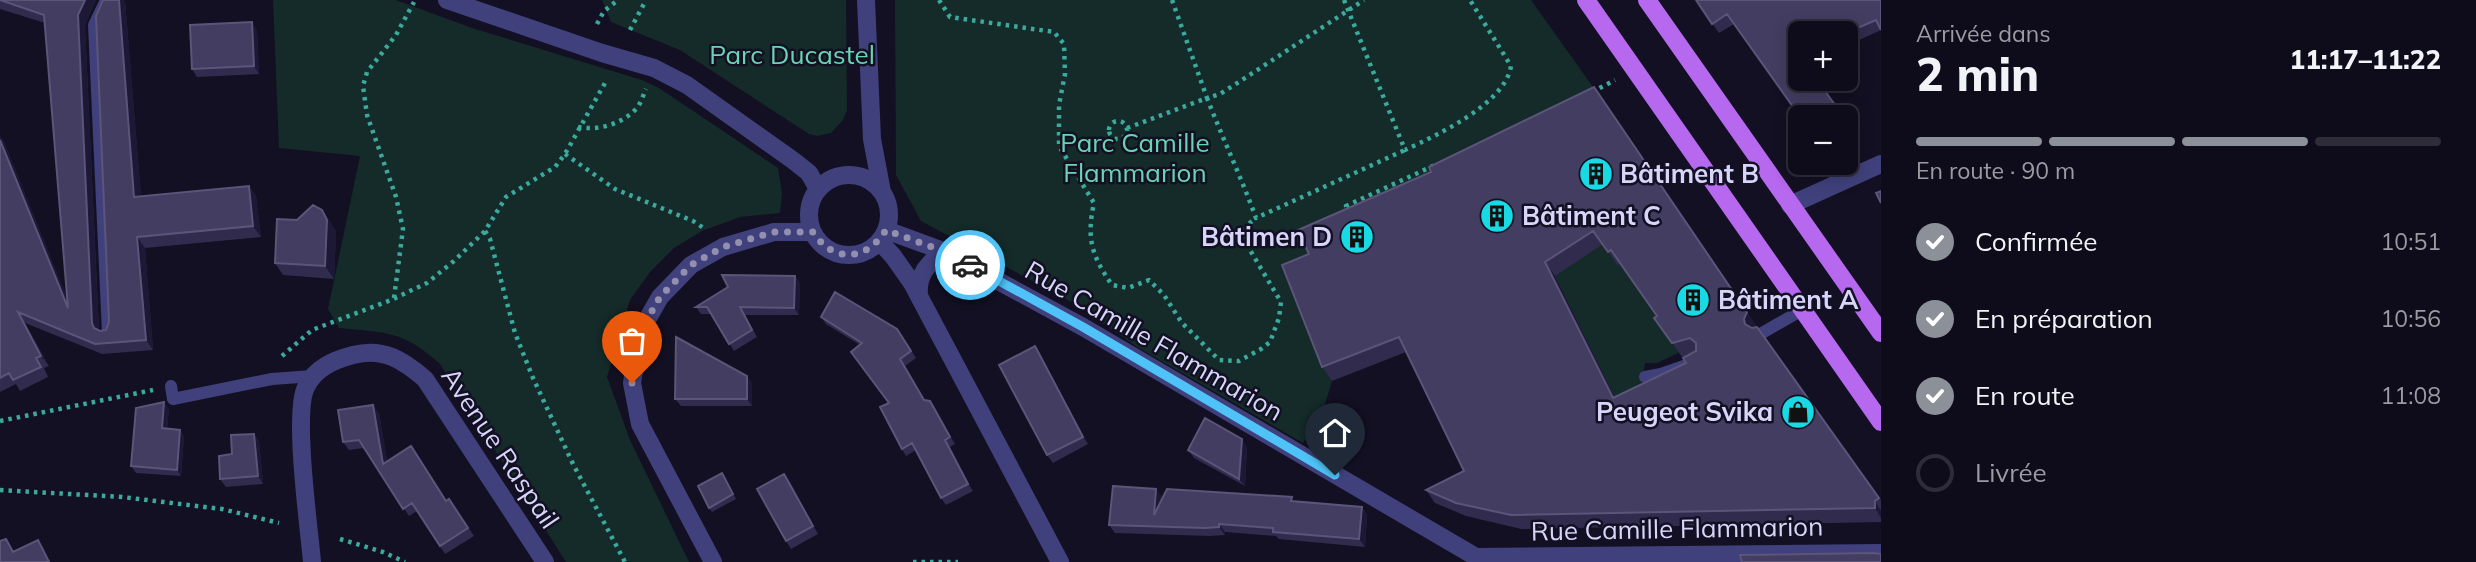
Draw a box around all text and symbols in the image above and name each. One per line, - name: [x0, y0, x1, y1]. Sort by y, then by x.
- text: Arrivée dans: [1916, 19, 2051, 48]
- map controls: [1788, 21, 1858, 175]
- button: +: [1788, 21, 1858, 91]
- park label: Parc Ducastel: [709, 38, 875, 71]
- text: 11:17–11:22: [2290, 43, 2441, 76]
- text: 2 min: [1916, 45, 2039, 103]
- button: −: [1788, 105, 1858, 175]
- park label: Parc Camille Flammarion: [1060, 126, 1210, 189]
- building icon: Bâtiment B: [1577, 155, 1615, 193]
- text: En route · 90 m: [1916, 156, 2075, 185]
- place label: Bâtiment B: [1620, 157, 1759, 190]
- building icon: Bâtiment C: [1478, 197, 1516, 235]
- place label: Bâtiment C: [1522, 199, 1661, 232]
- building icon: Bâtimen D: [1338, 218, 1376, 256]
- place label: Bâtimen D: [1201, 220, 1332, 253]
- icon: check: [1916, 223, 1954, 261]
- text: Confirmée: [1975, 225, 2097, 258]
- text: 10:51: [2381, 227, 2441, 256]
- courier: [935, 230, 1005, 300]
- icon: car: [951, 246, 989, 284]
- street label: Rue Camille Flammarion: [1019, 253, 1289, 428]
- building icon: Bâtiment A: [1674, 281, 1712, 319]
- place label: Bâtiment A: [1718, 283, 1859, 316]
- icon: check: [1916, 300, 1954, 338]
- text: En préparation: [1975, 302, 2153, 335]
- text: 10:56: [2381, 304, 2441, 333]
- pin: [602, 311, 662, 383]
- icon: bag: [613, 322, 651, 360]
- street label: Avenue Raspail: [434, 361, 566, 535]
- icon: check: [1916, 377, 1954, 415]
- text: En route: [1975, 379, 2075, 412]
- text: 11:08: [2381, 381, 2441, 410]
- shop icon: Peugeot Svika: [1779, 393, 1817, 431]
- place label: Peugeot Svika: [1596, 395, 1773, 428]
- pin: [1305, 403, 1365, 475]
- icon: home: [1316, 414, 1354, 452]
- text: Livrée: [1975, 456, 2047, 489]
- street label: Rue Camille Flammarion: [1530, 509, 1824, 548]

